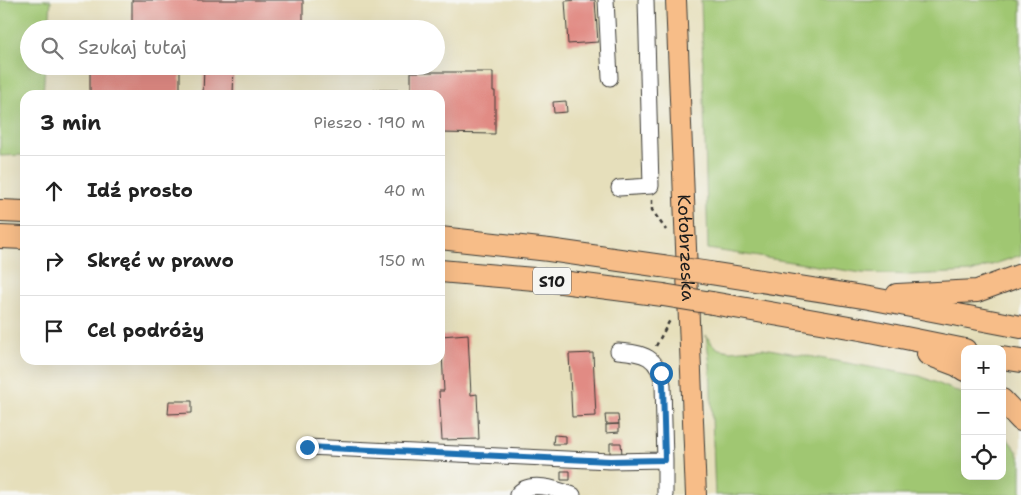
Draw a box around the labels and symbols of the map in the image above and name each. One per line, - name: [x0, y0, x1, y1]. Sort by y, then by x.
- street label: Kołobrzeska: [672, 194, 700, 302]
- road number: S10: [533, 268, 571, 294]
- route start: [650, 362, 673, 385]
- route end: [296, 436, 319, 459]

